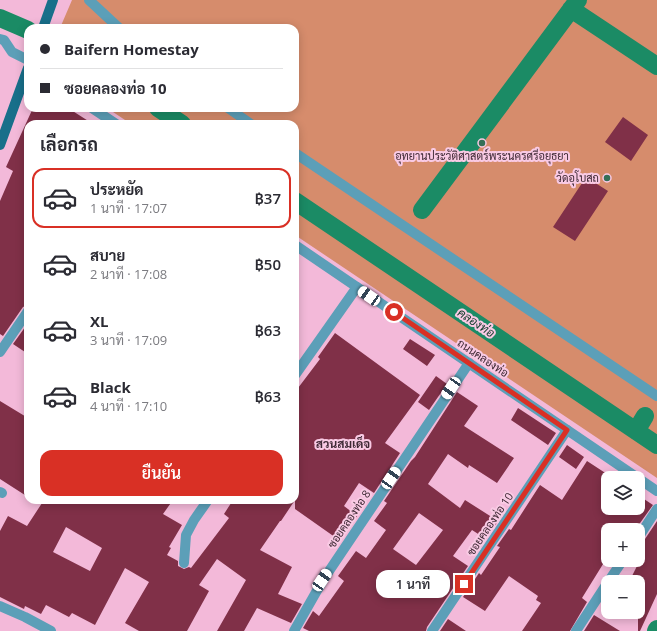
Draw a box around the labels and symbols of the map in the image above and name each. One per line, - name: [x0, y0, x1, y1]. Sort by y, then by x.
- marker: อุทยานประวัติศาสตร์พระนครศรีอยุธยา: [477, 138, 487, 148]
- place label: อุทยานประวัติศาสตร์พระนครศรีอยุธยา: [395, 148, 569, 165]
- place label: วัดอุโบสถ: [556, 170, 599, 187]
- marker: วัดอุโบสถ: [602, 173, 612, 183]
- car: [356, 284, 382, 308]
- route start: [385, 303, 403, 321]
- water label: คลองท่อ: [454, 304, 498, 341]
- street label: ถนนคลองท่อ: [455, 335, 512, 380]
- car: [439, 375, 463, 401]
- district label: สวนสมเด็จ: [316, 435, 370, 452]
- car: [379, 465, 403, 491]
- street label: ซอยคลองท่อ 8: [324, 487, 373, 551]
- street label: ซอยคลองท่อ 10: [463, 489, 516, 558]
- car: [310, 567, 334, 593]
- callout: 1 นาที: [376, 570, 450, 598]
- route end: [455, 575, 473, 593]

